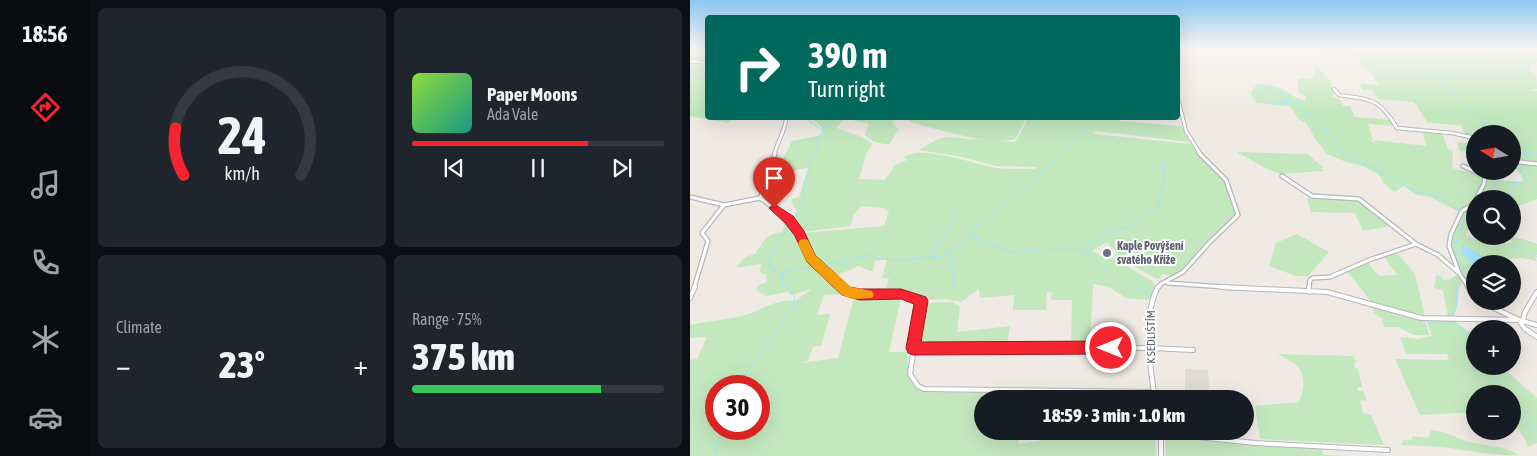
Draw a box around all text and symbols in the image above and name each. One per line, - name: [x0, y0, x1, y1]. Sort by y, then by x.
- text: 18:56: [22, 21, 68, 47]
- icon: right: [725, 35, 790, 100]
- text: 390 m: [808, 35, 887, 75]
- text: Turn right: [808, 76, 885, 102]
- text: Paper Moons: [487, 83, 577, 105]
- icon: directions: [28, 90, 63, 125]
- text: 24: [218, 105, 266, 165]
- text: Ada Vale: [487, 105, 538, 123]
- north arrow: [1466, 125, 1521, 180]
- map controls: [1466, 125, 1521, 440]
- icon: previous: [440, 154, 468, 182]
- icon: pause: [524, 154, 552, 182]
- icon: next: [608, 154, 636, 182]
- pin: [753, 157, 795, 208]
- text: km/h: [224, 163, 260, 184]
- icon: arrive: [760, 164, 788, 192]
- icon: music: [28, 167, 63, 202]
- button: search: [1466, 190, 1521, 245]
- place label: Kaple Povýšení svatého Kříže: [1117, 239, 1184, 267]
- icon: phone: [28, 245, 63, 280]
- marker: Kaple Povýšení svatého Kříže: [1101, 247, 1113, 259]
- button: layers: [1466, 255, 1521, 310]
- text: Range · 75%: [412, 310, 482, 328]
- street label: K SEDLIŠTÍM: [1144, 310, 1158, 364]
- text: Climate: [116, 318, 162, 336]
- button: +: [1466, 320, 1521, 375]
- position arrow: [1084, 321, 1136, 373]
- icon: climate: [28, 322, 63, 357]
- text: 375 km: [412, 335, 515, 378]
- text: 23°: [219, 343, 265, 386]
- text: −: [116, 349, 131, 381]
- text: +: [353, 349, 368, 381]
- speed limit sign: 30: [705, 375, 770, 440]
- button: −: [1466, 385, 1521, 440]
- icon: car: [28, 400, 63, 435]
- text: 18:59 · 3 min · 1.0 km: [1043, 404, 1185, 426]

